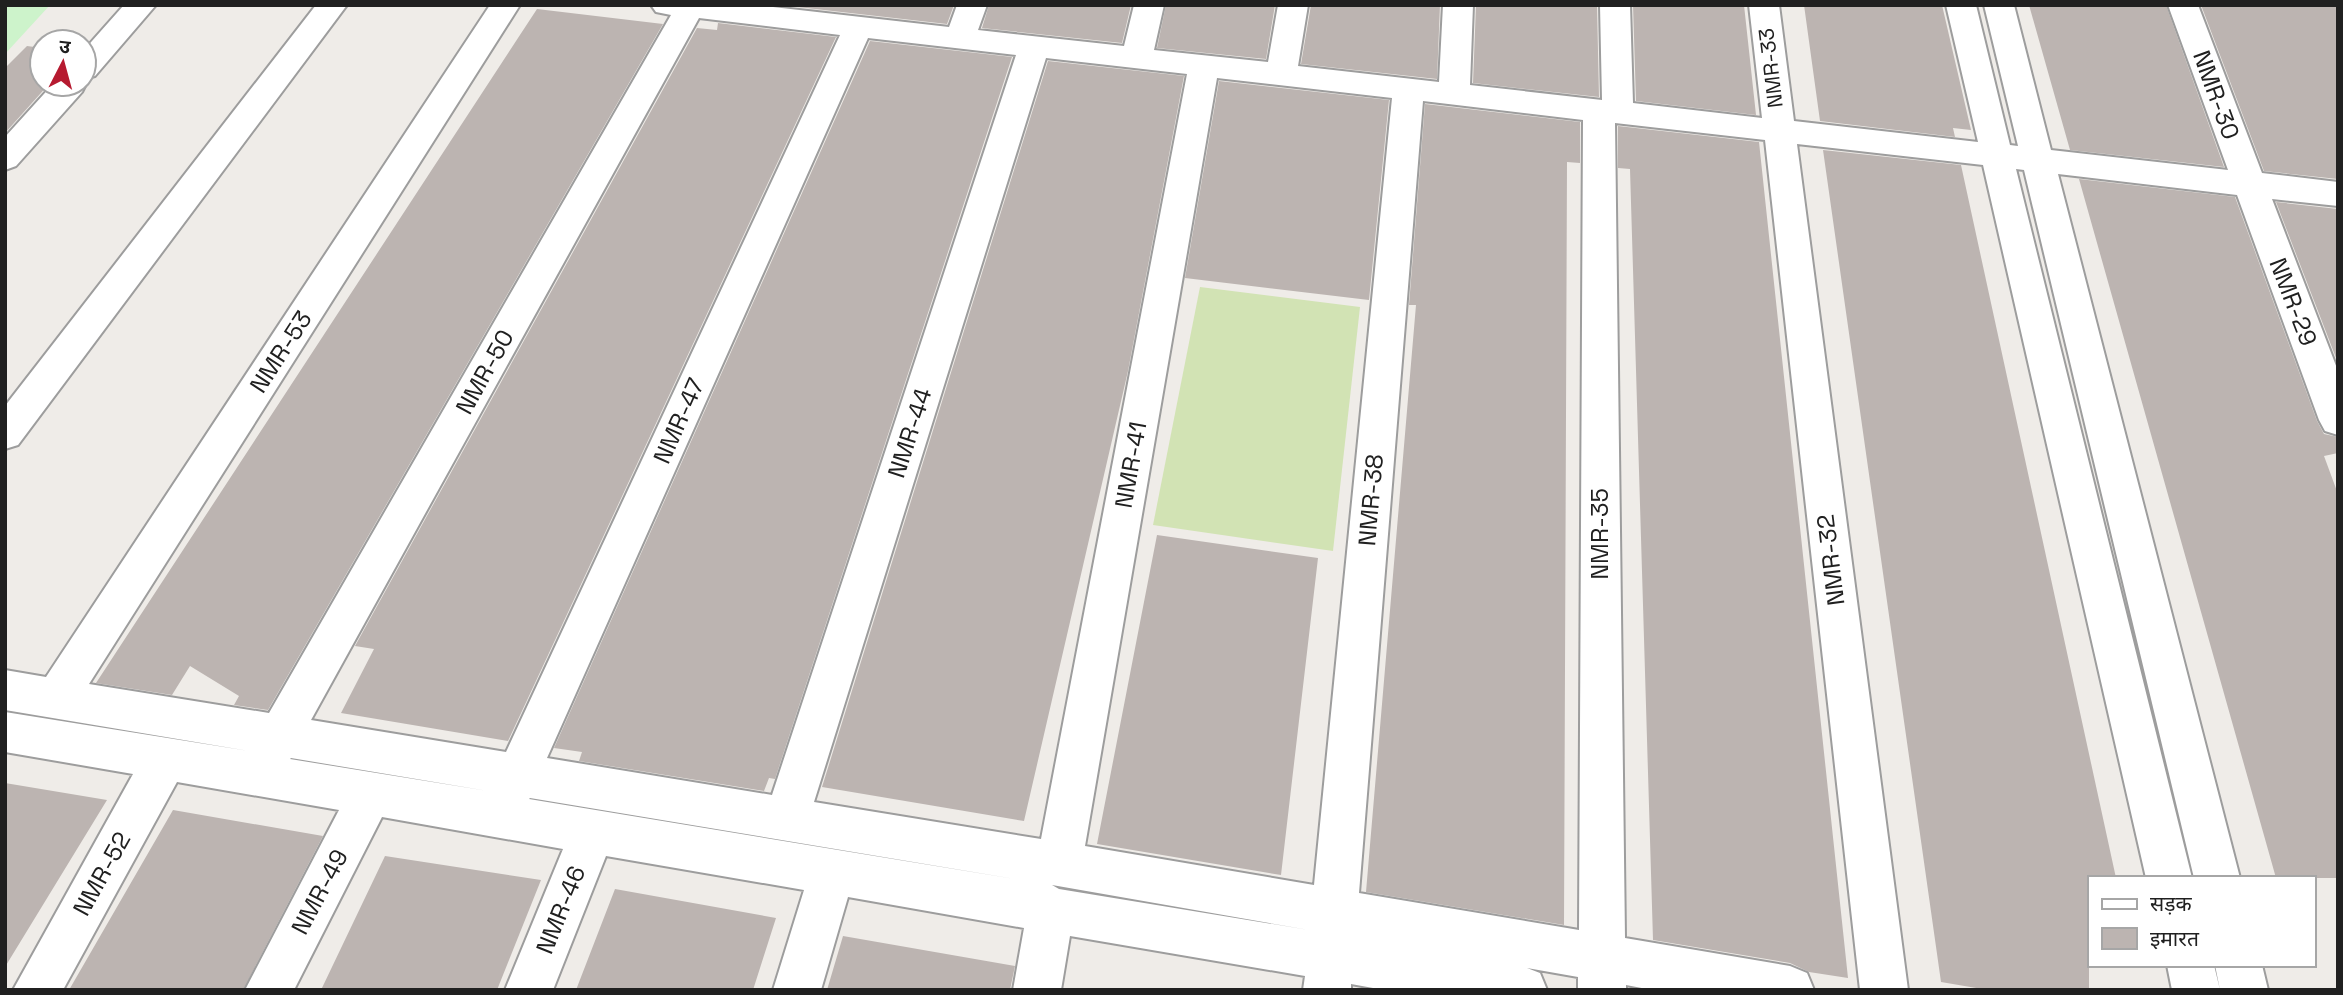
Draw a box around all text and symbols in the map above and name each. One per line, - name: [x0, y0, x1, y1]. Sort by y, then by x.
- street label: NMR-33: [1752, 27, 1789, 110]
- north arrow: [28, 28, 98, 98]
- text: उ: [58, 34, 72, 60]
- street label: NMR-30: [2186, 46, 2247, 144]
- street label: NMR-29: [2263, 253, 2324, 350]
- street label: NMR-53: [243, 305, 319, 399]
- street label: NMR-50: [449, 324, 521, 420]
- street label: NMR-47: [646, 373, 711, 468]
- street label: NMR-44: [880, 384, 939, 482]
- street label: NMR-41: [1108, 419, 1153, 511]
- street label: NMR-38: [1351, 453, 1390, 547]
- street label: NMR-35: [1584, 488, 1615, 580]
- street label: NMR-32: [1810, 513, 1851, 607]
- street label: NMR-52: [66, 826, 137, 921]
- street label: NMR-49: [284, 844, 355, 940]
- street label: NMR-46: [529, 861, 592, 958]
- legend: [2088, 876, 2315, 967]
- text: सड़क: [2150, 890, 2192, 917]
- text: इमारत: [2150, 925, 2200, 952]

